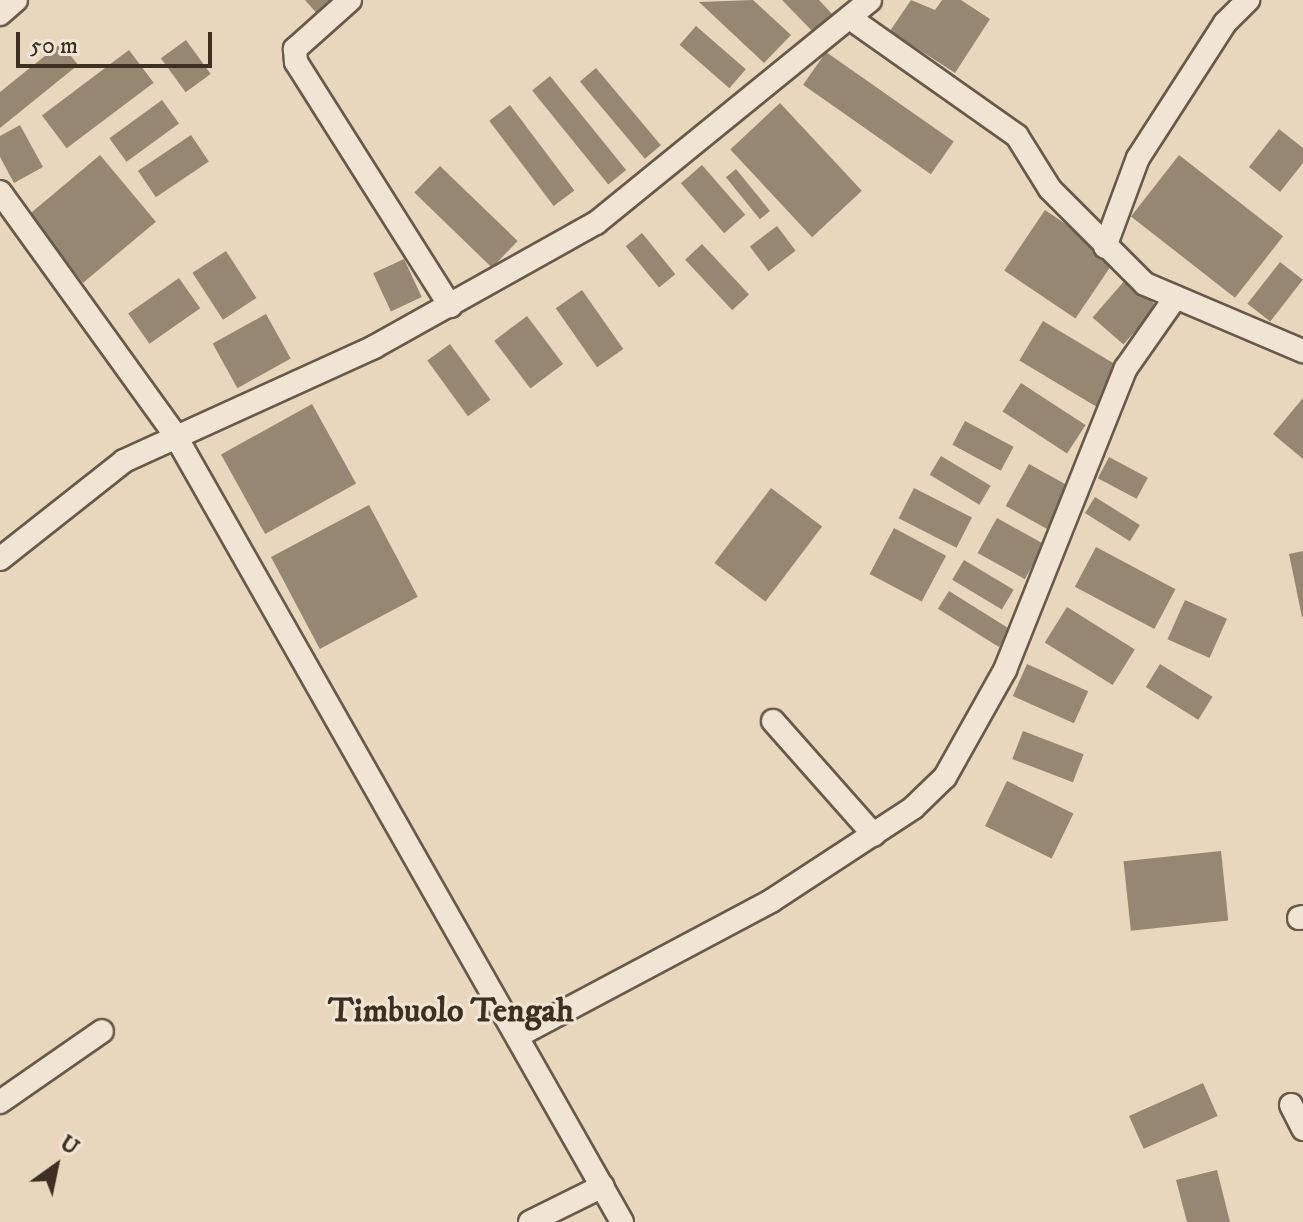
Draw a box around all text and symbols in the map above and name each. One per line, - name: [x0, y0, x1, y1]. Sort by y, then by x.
- scale bar: [20, 16, 216, 66]
- text: 50 m: [30, 31, 78, 61]
- district label: Timbuolo Tengah: [328, 992, 574, 1032]
- north arrow: [16, 1126, 96, 1206]
- text: U: [55, 1129, 84, 1161]

